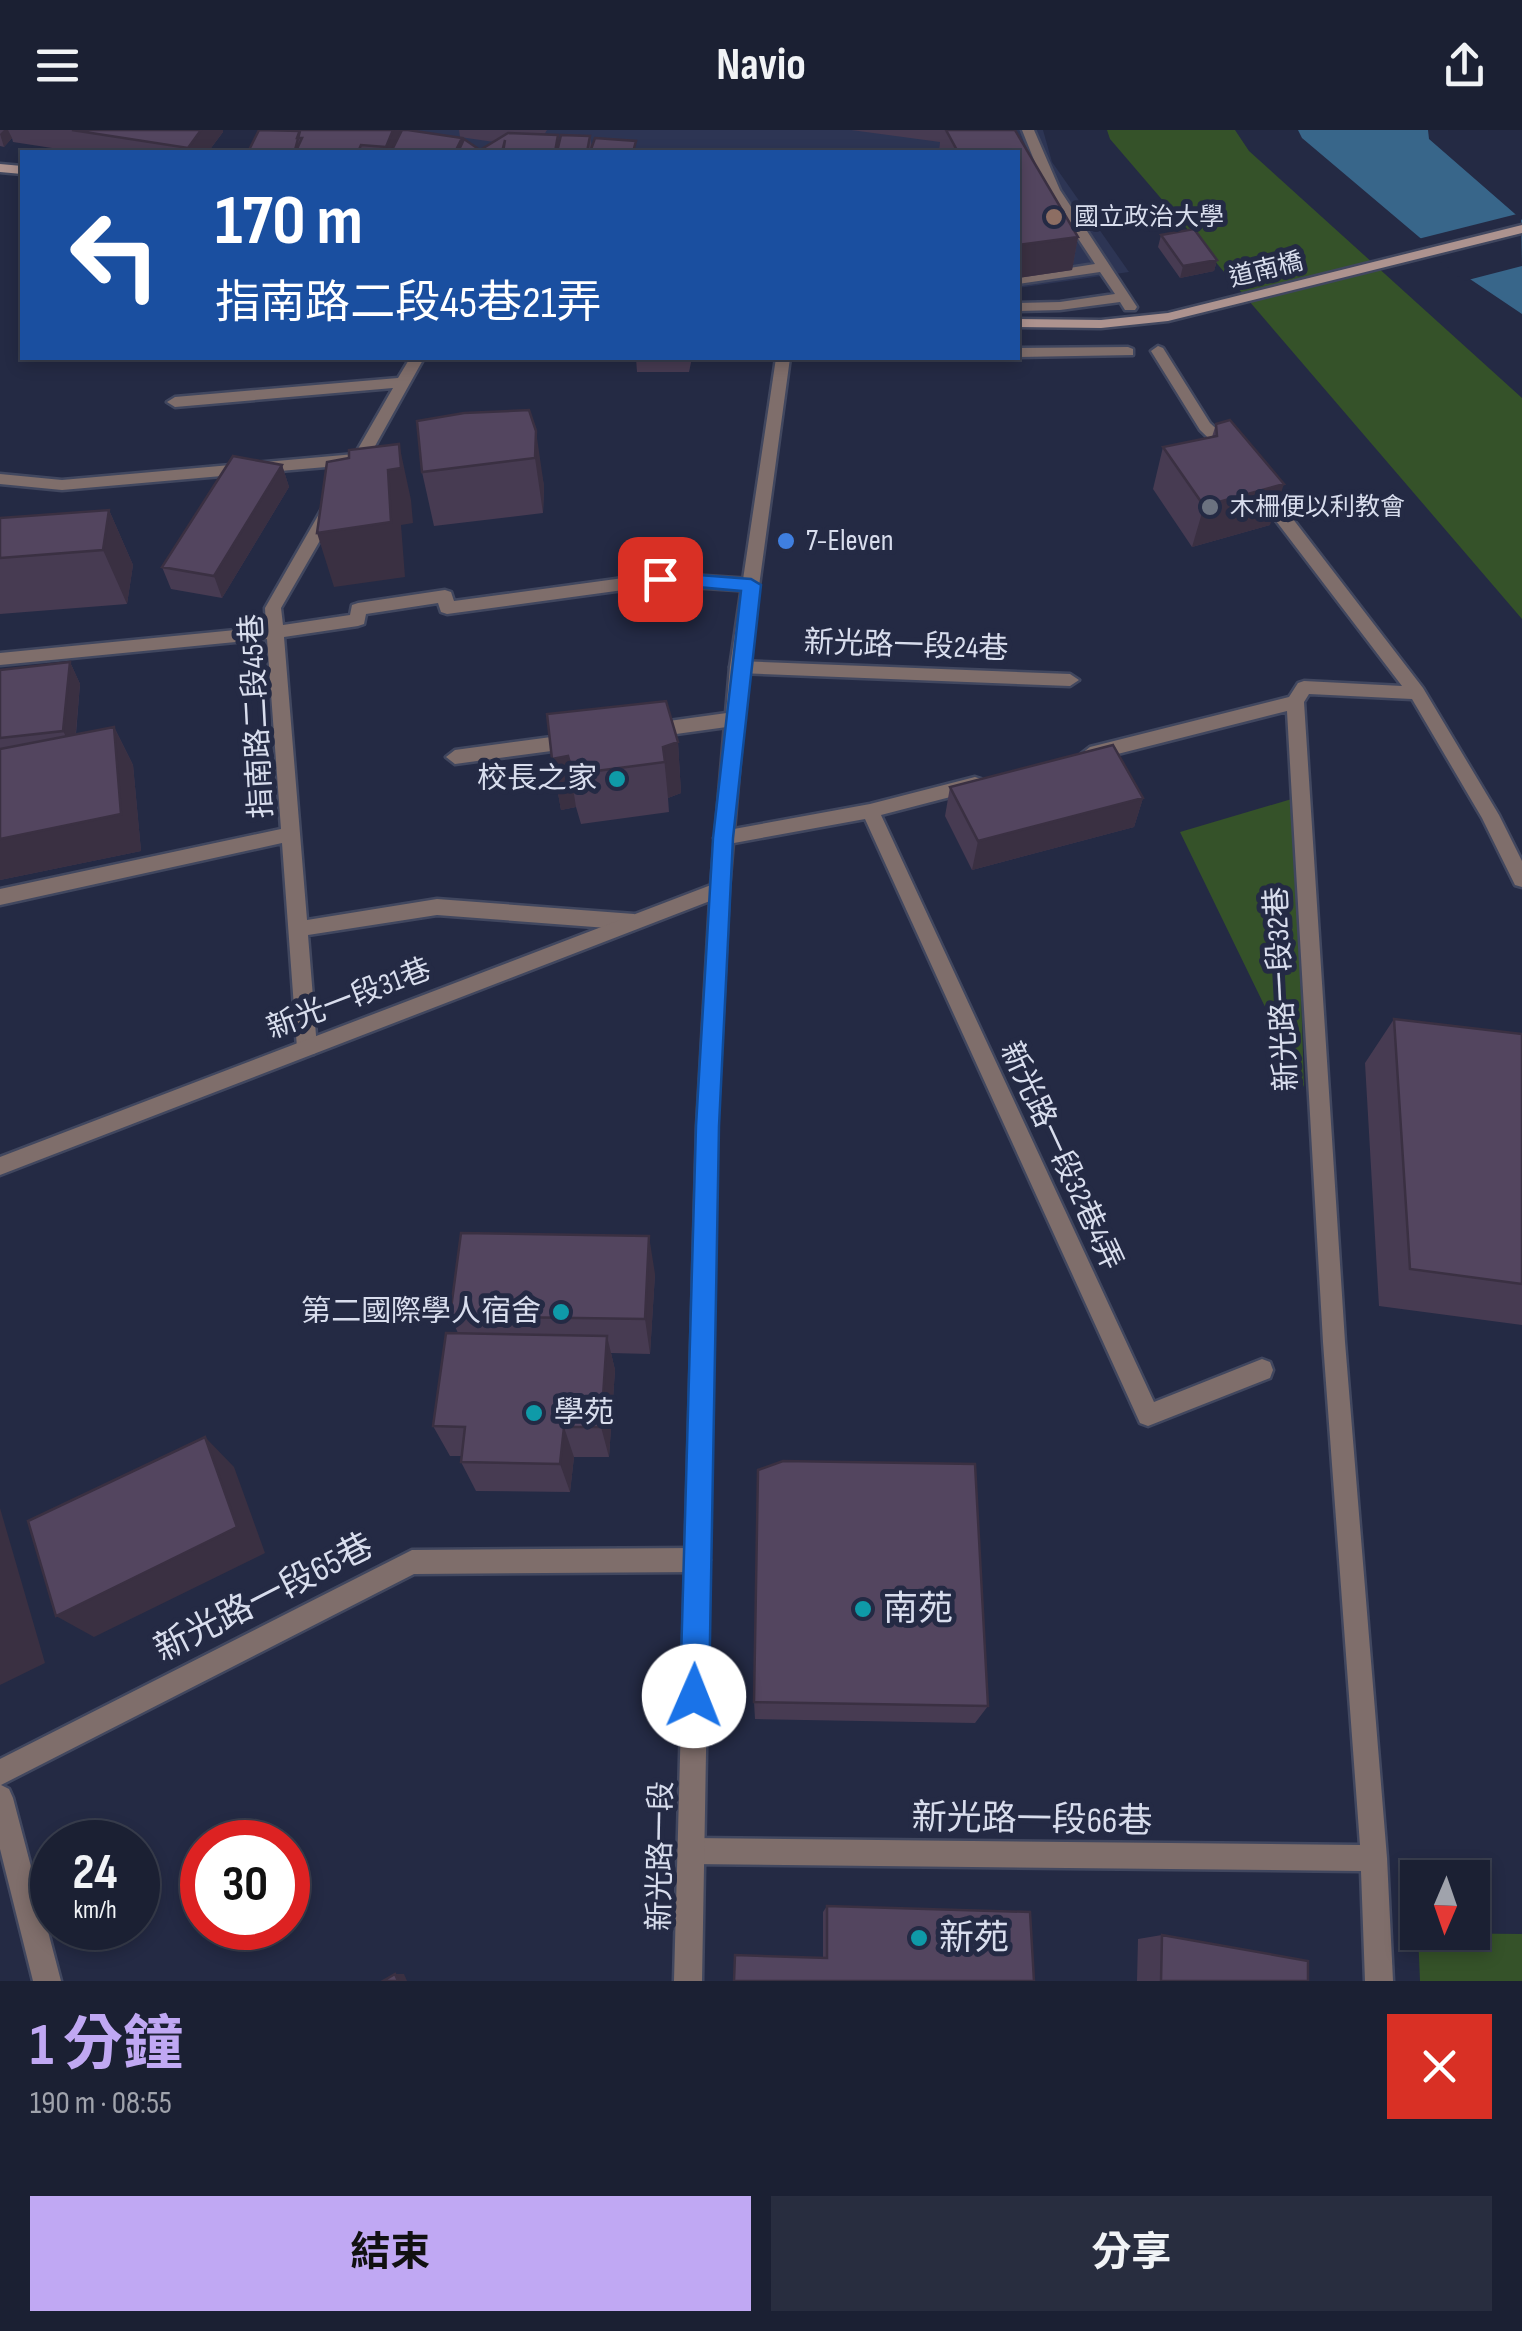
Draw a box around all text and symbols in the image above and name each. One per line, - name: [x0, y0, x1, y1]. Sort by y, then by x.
- icon: menu: [30, 38, 85, 93]
- text: Navio: [716, 38, 806, 93]
- icon: share: [1437, 38, 1492, 93]
- text: 170 m: [215, 180, 363, 264]
- icon: left: [50, 190, 180, 320]
- place label: 國立政治大學: [1074, 202, 1224, 233]
- marker: 國立政治大學: [1043, 206, 1065, 228]
- street label: 道南橋: [1226, 246, 1306, 294]
- text: 指南路二段45巷21弄: [215, 276, 601, 331]
- place label: 木柵便以利教會: [1230, 492, 1405, 523]
- marker: 木柵便以利教會: [1199, 496, 1221, 518]
- place label: 7-Eleven: [806, 523, 894, 559]
- marker: 7-Eleven: [775, 530, 797, 552]
- pin: [618, 537, 703, 622]
- icon: arrive: [633, 552, 688, 607]
- street label: 指南路二段45巷: [234, 613, 280, 819]
- street label: 新光路一段24巷: [803, 624, 1009, 668]
- place label: 校長之家: [477, 761, 597, 797]
- marker: 校長之家: [606, 768, 628, 790]
- street label: 新光路一段32巷: [1259, 886, 1305, 1092]
- street label: 新光一段31巷: [262, 951, 436, 1047]
- street label: 新光路一段32巷4弄: [992, 1036, 1130, 1276]
- place label: 第二國際學人宿舍: [301, 1294, 541, 1330]
- marker: 第二國際學人宿舍: [550, 1301, 572, 1323]
- place label: 學苑: [554, 1395, 614, 1431]
- marker: 學苑: [523, 1402, 545, 1424]
- street label: 新光路一段65巷: [148, 1525, 380, 1671]
- place label: 南苑: [883, 1588, 953, 1631]
- marker: 南苑: [852, 1598, 874, 1620]
- position arrow: [642, 1644, 746, 1748]
- street label: 新光路一段: [642, 1781, 680, 1931]
- street label: 新光路一段66巷: [911, 1796, 1153, 1844]
- speed limit sign: 30: [180, 1820, 310, 1950]
- text: 24: [73, 1843, 117, 1903]
- north arrow: [1400, 1860, 1490, 1950]
- map controls: [1400, 1860, 1490, 1950]
- text: km/h: [73, 1895, 117, 1926]
- place label: 新苑: [939, 1917, 1009, 1960]
- marker: 新苑: [908, 1927, 930, 1949]
- text: 1 分鐘: [30, 2010, 183, 2082]
- button: close: [1387, 2014, 1492, 2119]
- text: 190 m · 08:55: [30, 2084, 172, 2123]
- button: 結束: [30, 2196, 751, 2311]
- button: 分享: [771, 2196, 1492, 2311]

